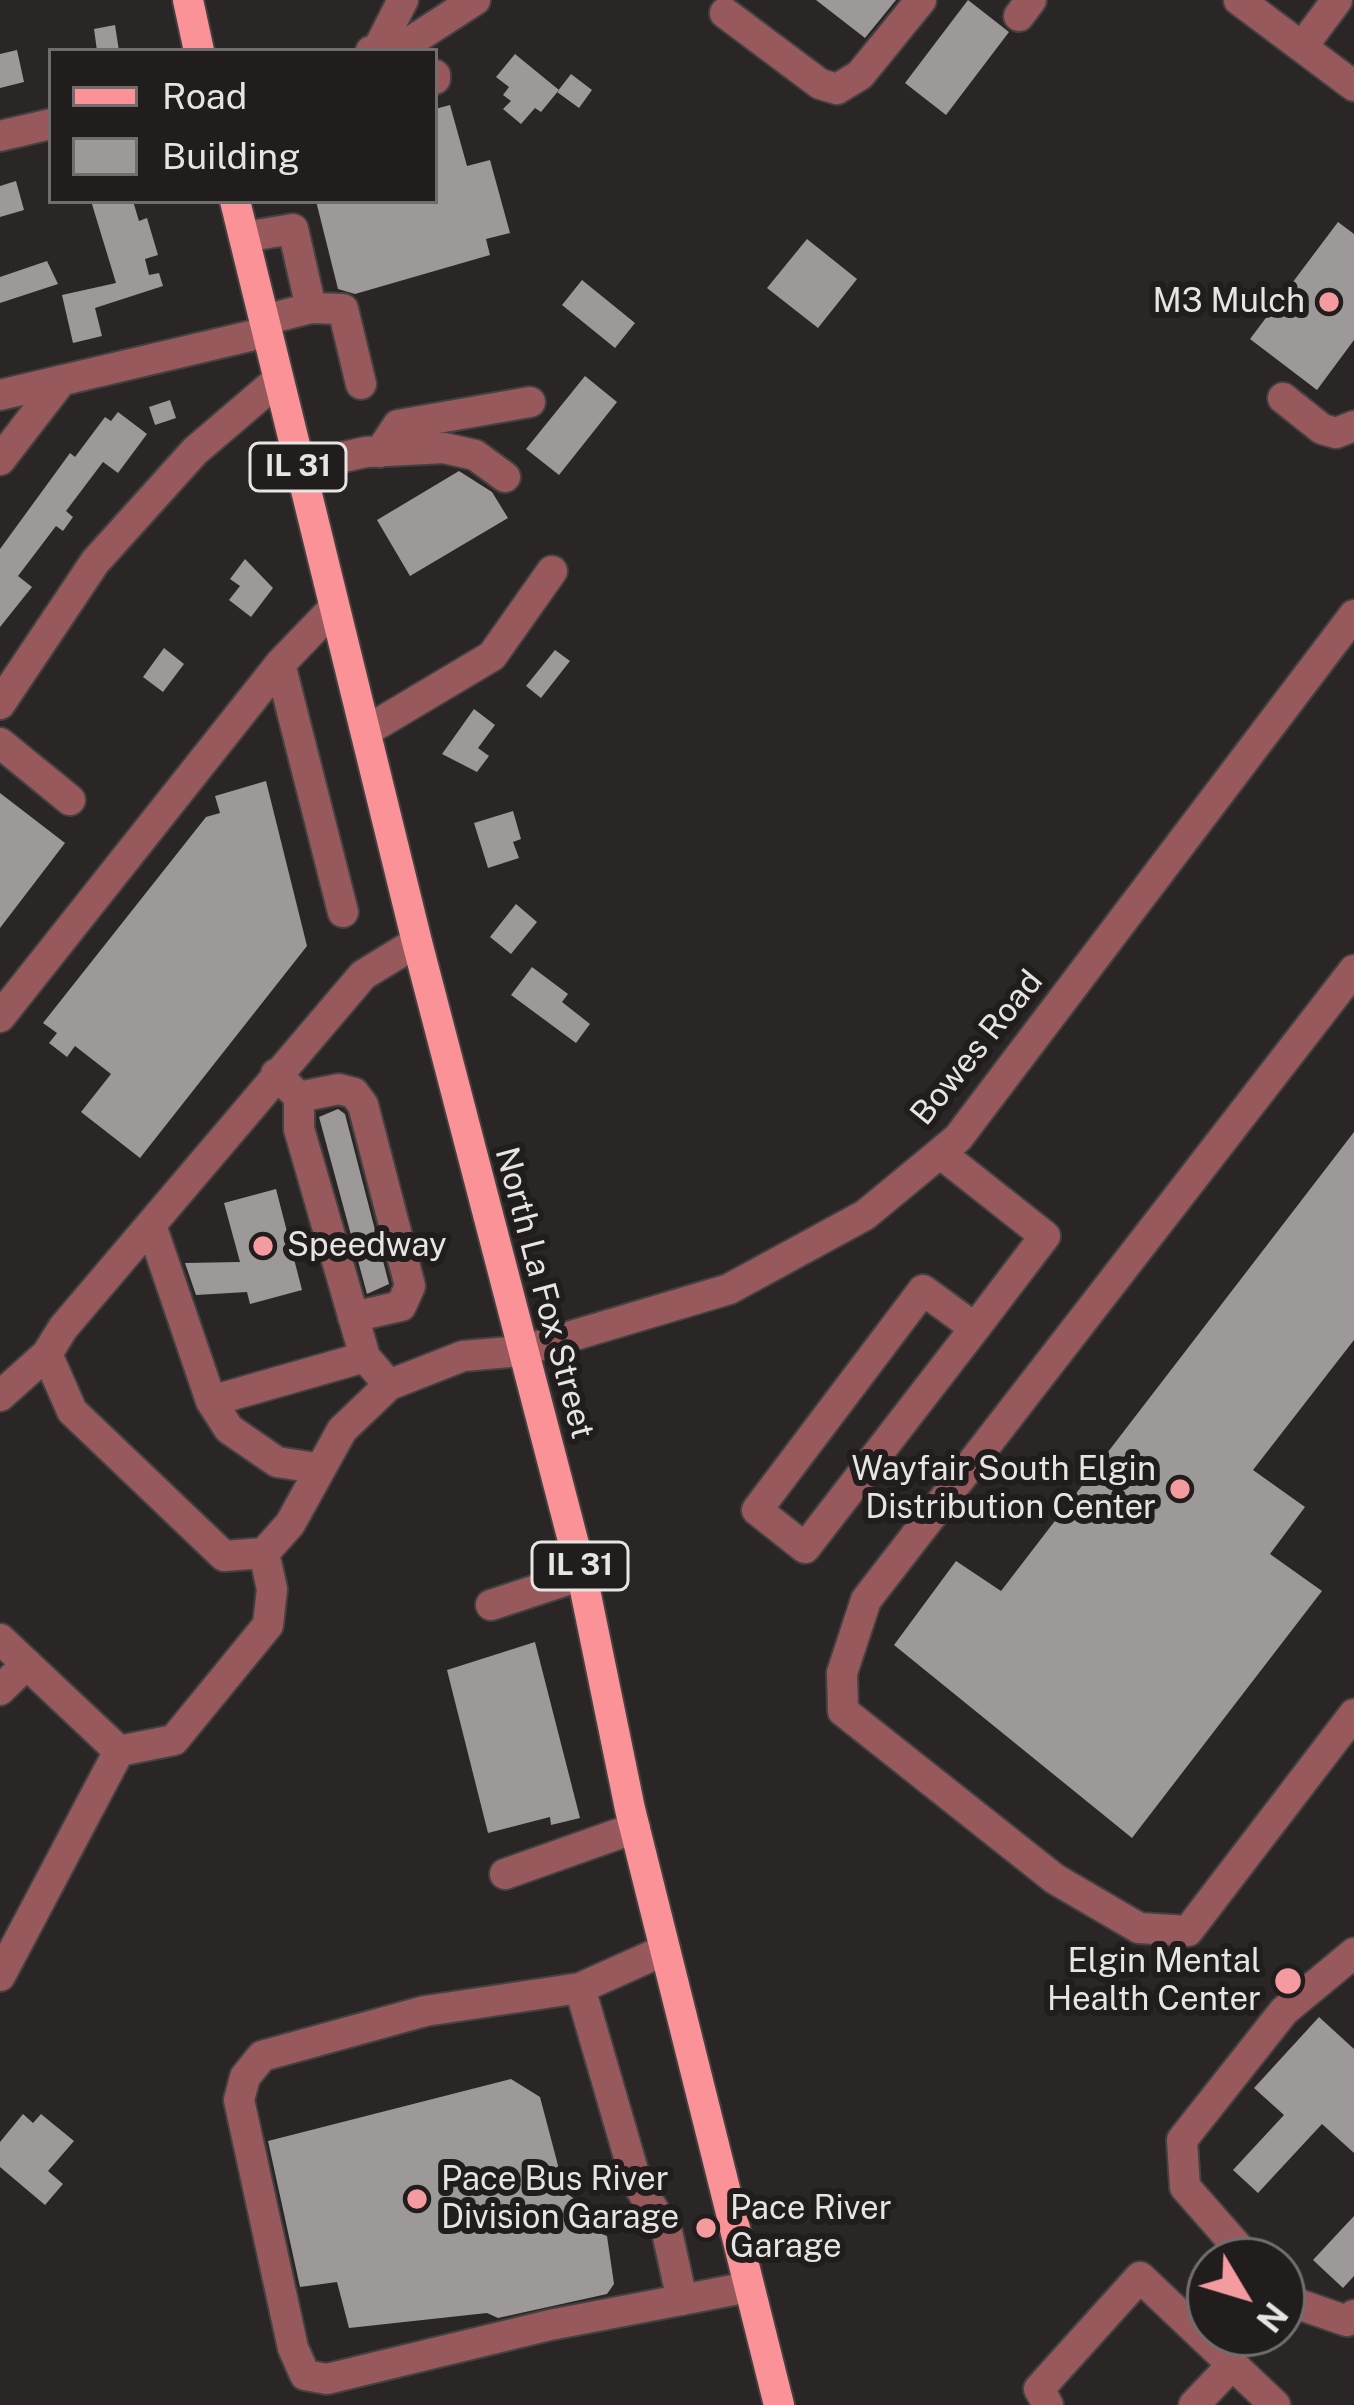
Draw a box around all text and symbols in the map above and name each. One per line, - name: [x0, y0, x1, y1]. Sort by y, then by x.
- legend: [48, 48, 438, 204]
- text: Road: [162, 75, 247, 117]
- text: Building: [162, 135, 300, 177]
- place label: M3 Mulch: [1152, 282, 1305, 322]
- marker: M3 Mulch: [1316, 289, 1342, 315]
- road number: IL 31: [250, 443, 346, 491]
- street label: Bowes Road: [903, 963, 1051, 1133]
- street label: North La Fox Street: [486, 1143, 602, 1443]
- place label: Speedway: [287, 1226, 447, 1266]
- marker: Speedway: [250, 1233, 276, 1259]
- place label: Wayfair South Elgin Distribution Center: [851, 1450, 1156, 1528]
- marker: Wayfair South Elgin Distribution Center: [1167, 1476, 1193, 1502]
- road number: IL 31: [532, 1542, 628, 1590]
- place label: Elgin Mental Health Center: [1047, 1942, 1261, 2020]
- marker: Elgin Mental Health Center: [1272, 1965, 1304, 1997]
- place label: Pace Bus River Division Garage: [441, 2160, 679, 2238]
- marker: Pace Bus River Division Garage: [404, 2186, 430, 2212]
- place label: Pace River Garage: [730, 2189, 892, 2267]
- marker: Pace River Garage: [693, 2215, 719, 2241]
- north arrow: [1186, 2237, 1306, 2357]
- text: N: [1249, 2295, 1295, 2339]

